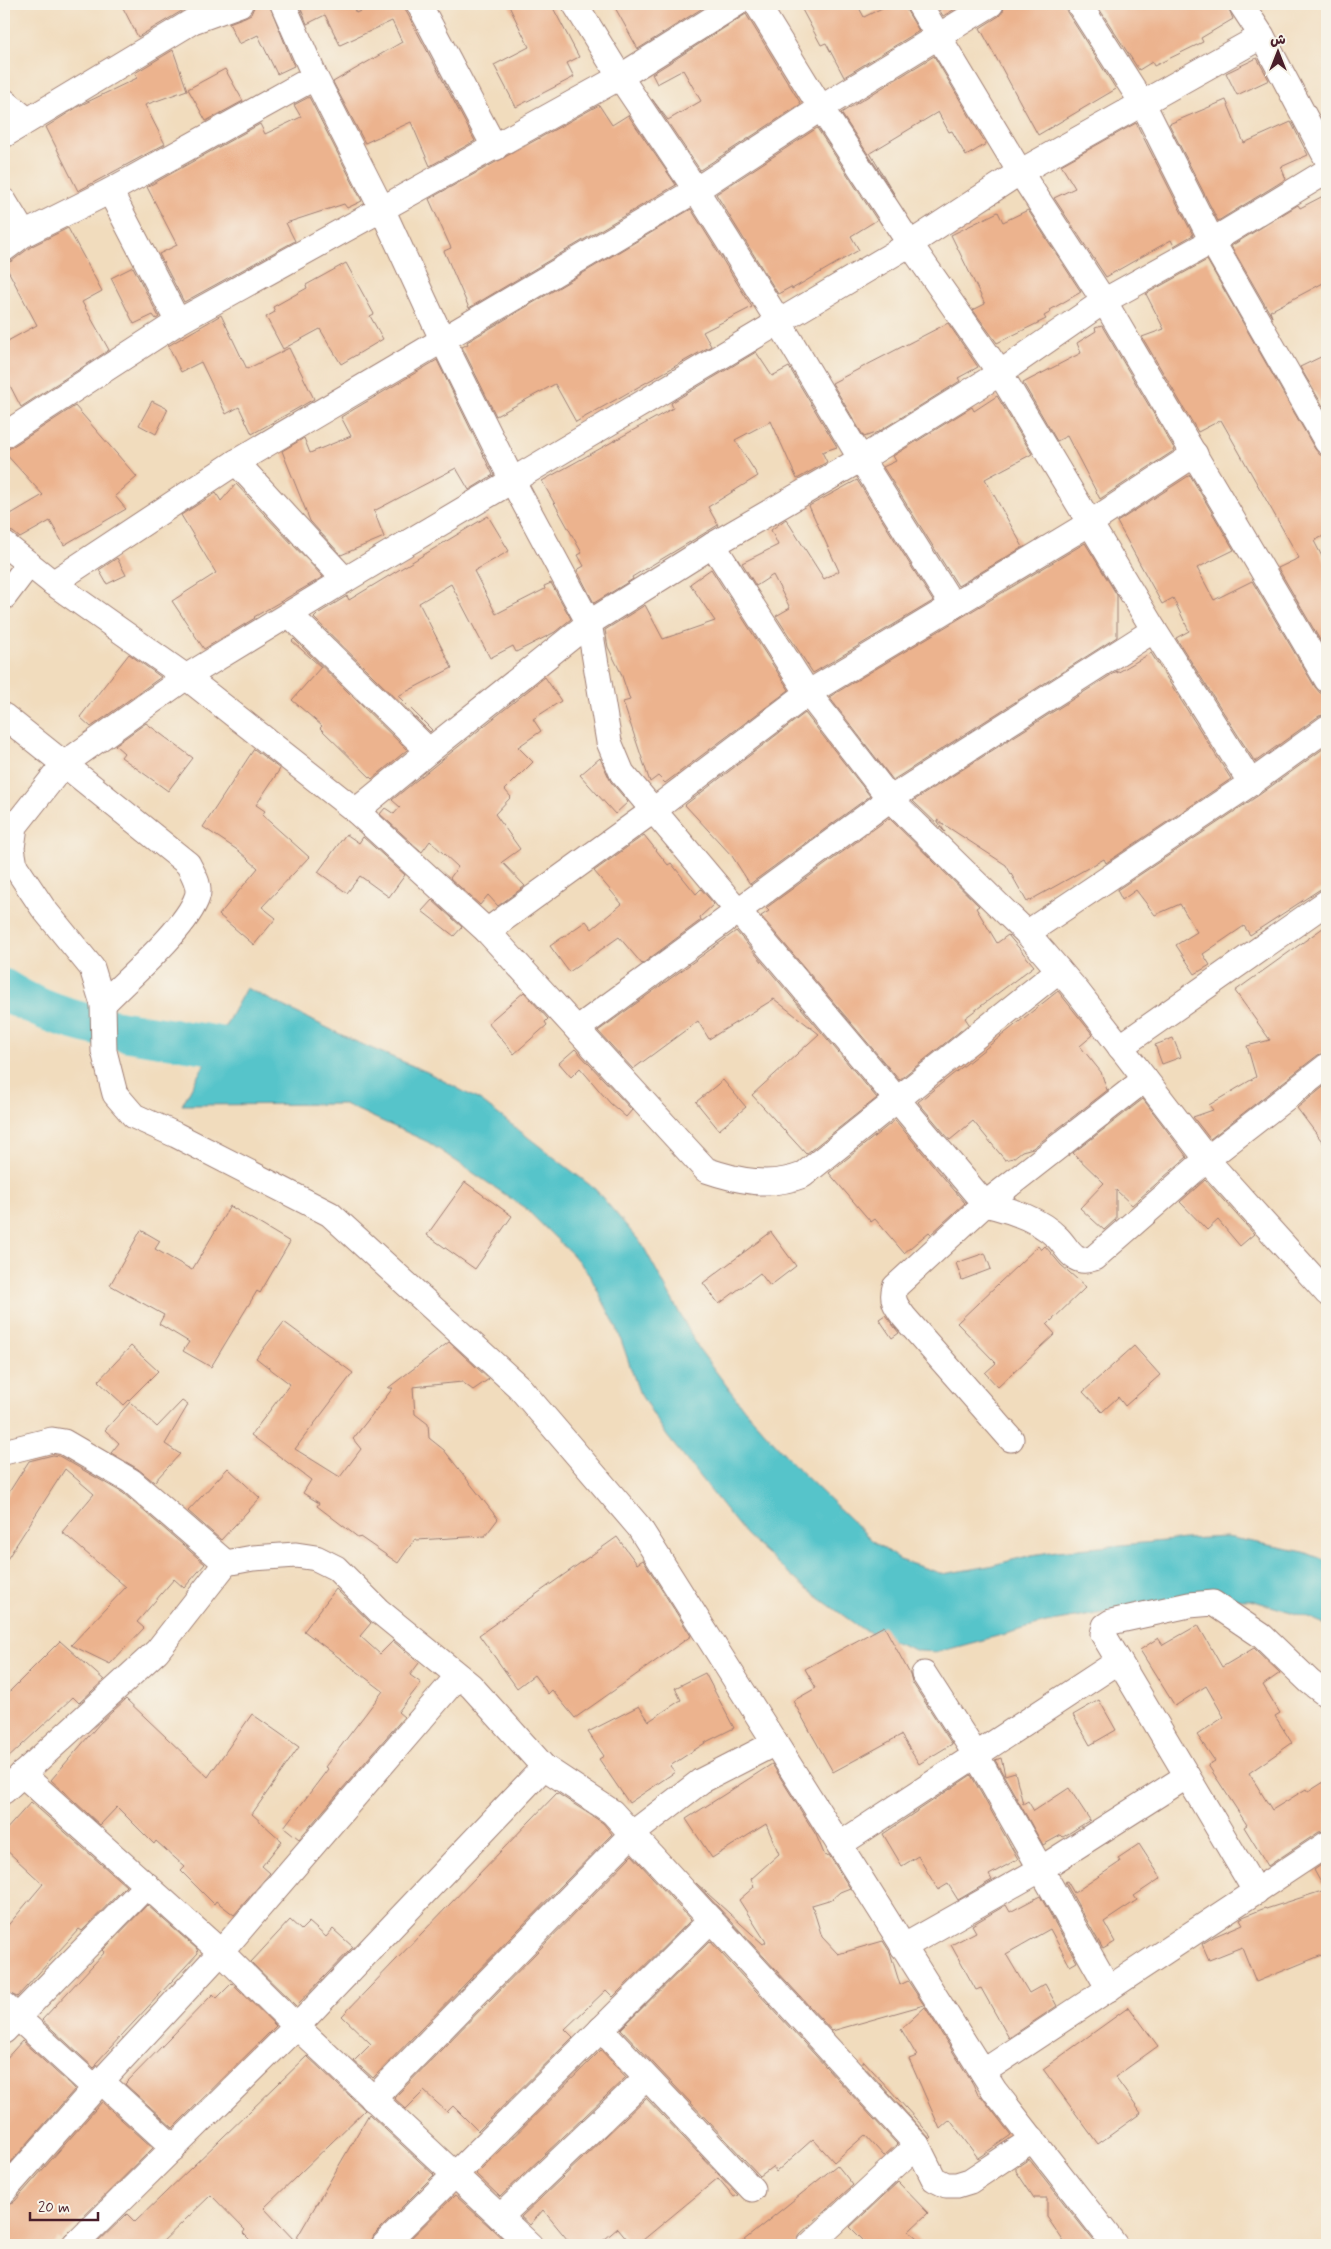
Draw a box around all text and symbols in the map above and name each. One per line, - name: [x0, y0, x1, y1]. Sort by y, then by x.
- north arrow: [1254, 28, 1304, 78]
- text: ش: [1270, 31, 1286, 49]
- scale bar: [30, 2189, 98, 2221]
- text: 20 m: [38, 2198, 70, 2218]

